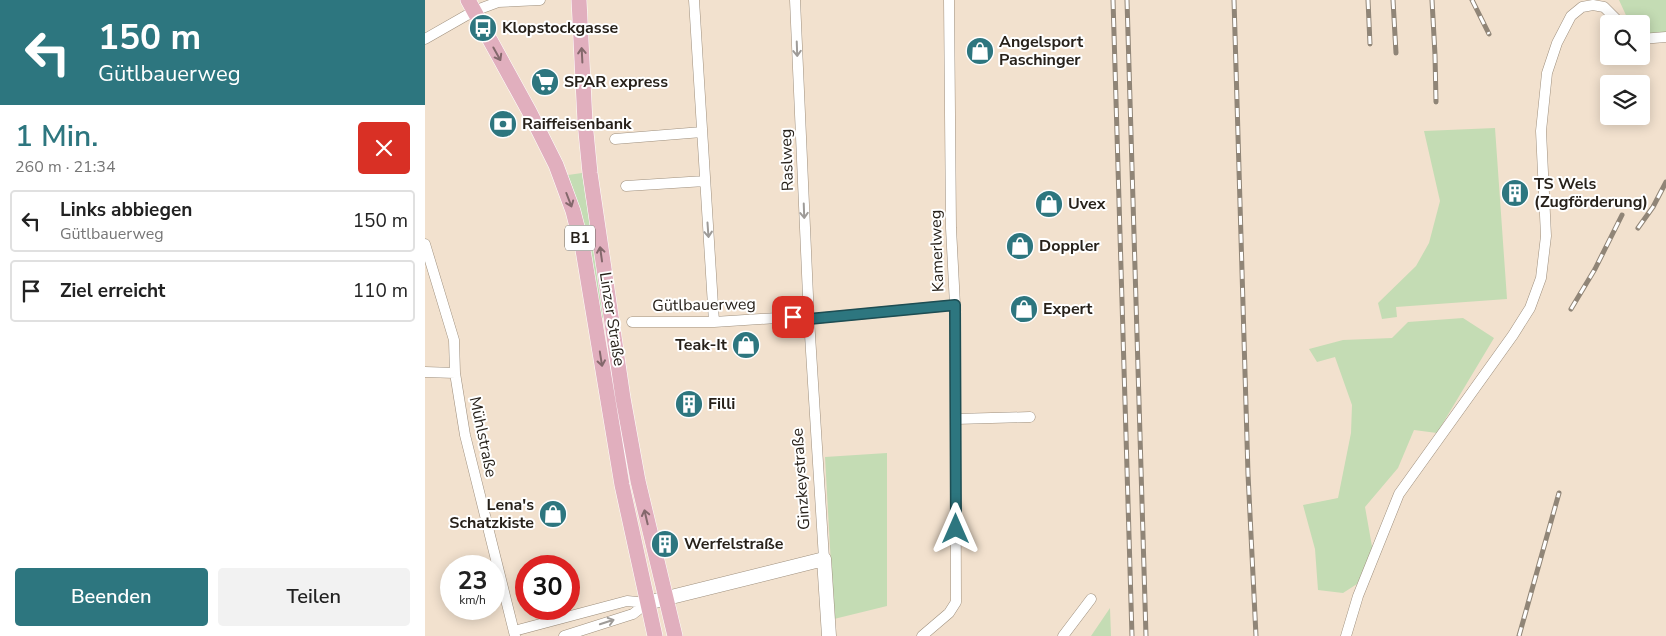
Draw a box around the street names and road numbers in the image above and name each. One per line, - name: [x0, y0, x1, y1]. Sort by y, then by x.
- street label: Raslweg: [775, 128, 799, 192]
- street label: Kamerlweg: [925, 210, 949, 292]
- road number: B1: [565, 226, 595, 250]
- street label: Linzer Straße: [594, 270, 630, 368]
- street label: Gütlbauerweg: [652, 293, 756, 317]
- street label: Mühlstraße: [464, 395, 502, 479]
- street label: Ginzkeystraße: [786, 427, 816, 531]

